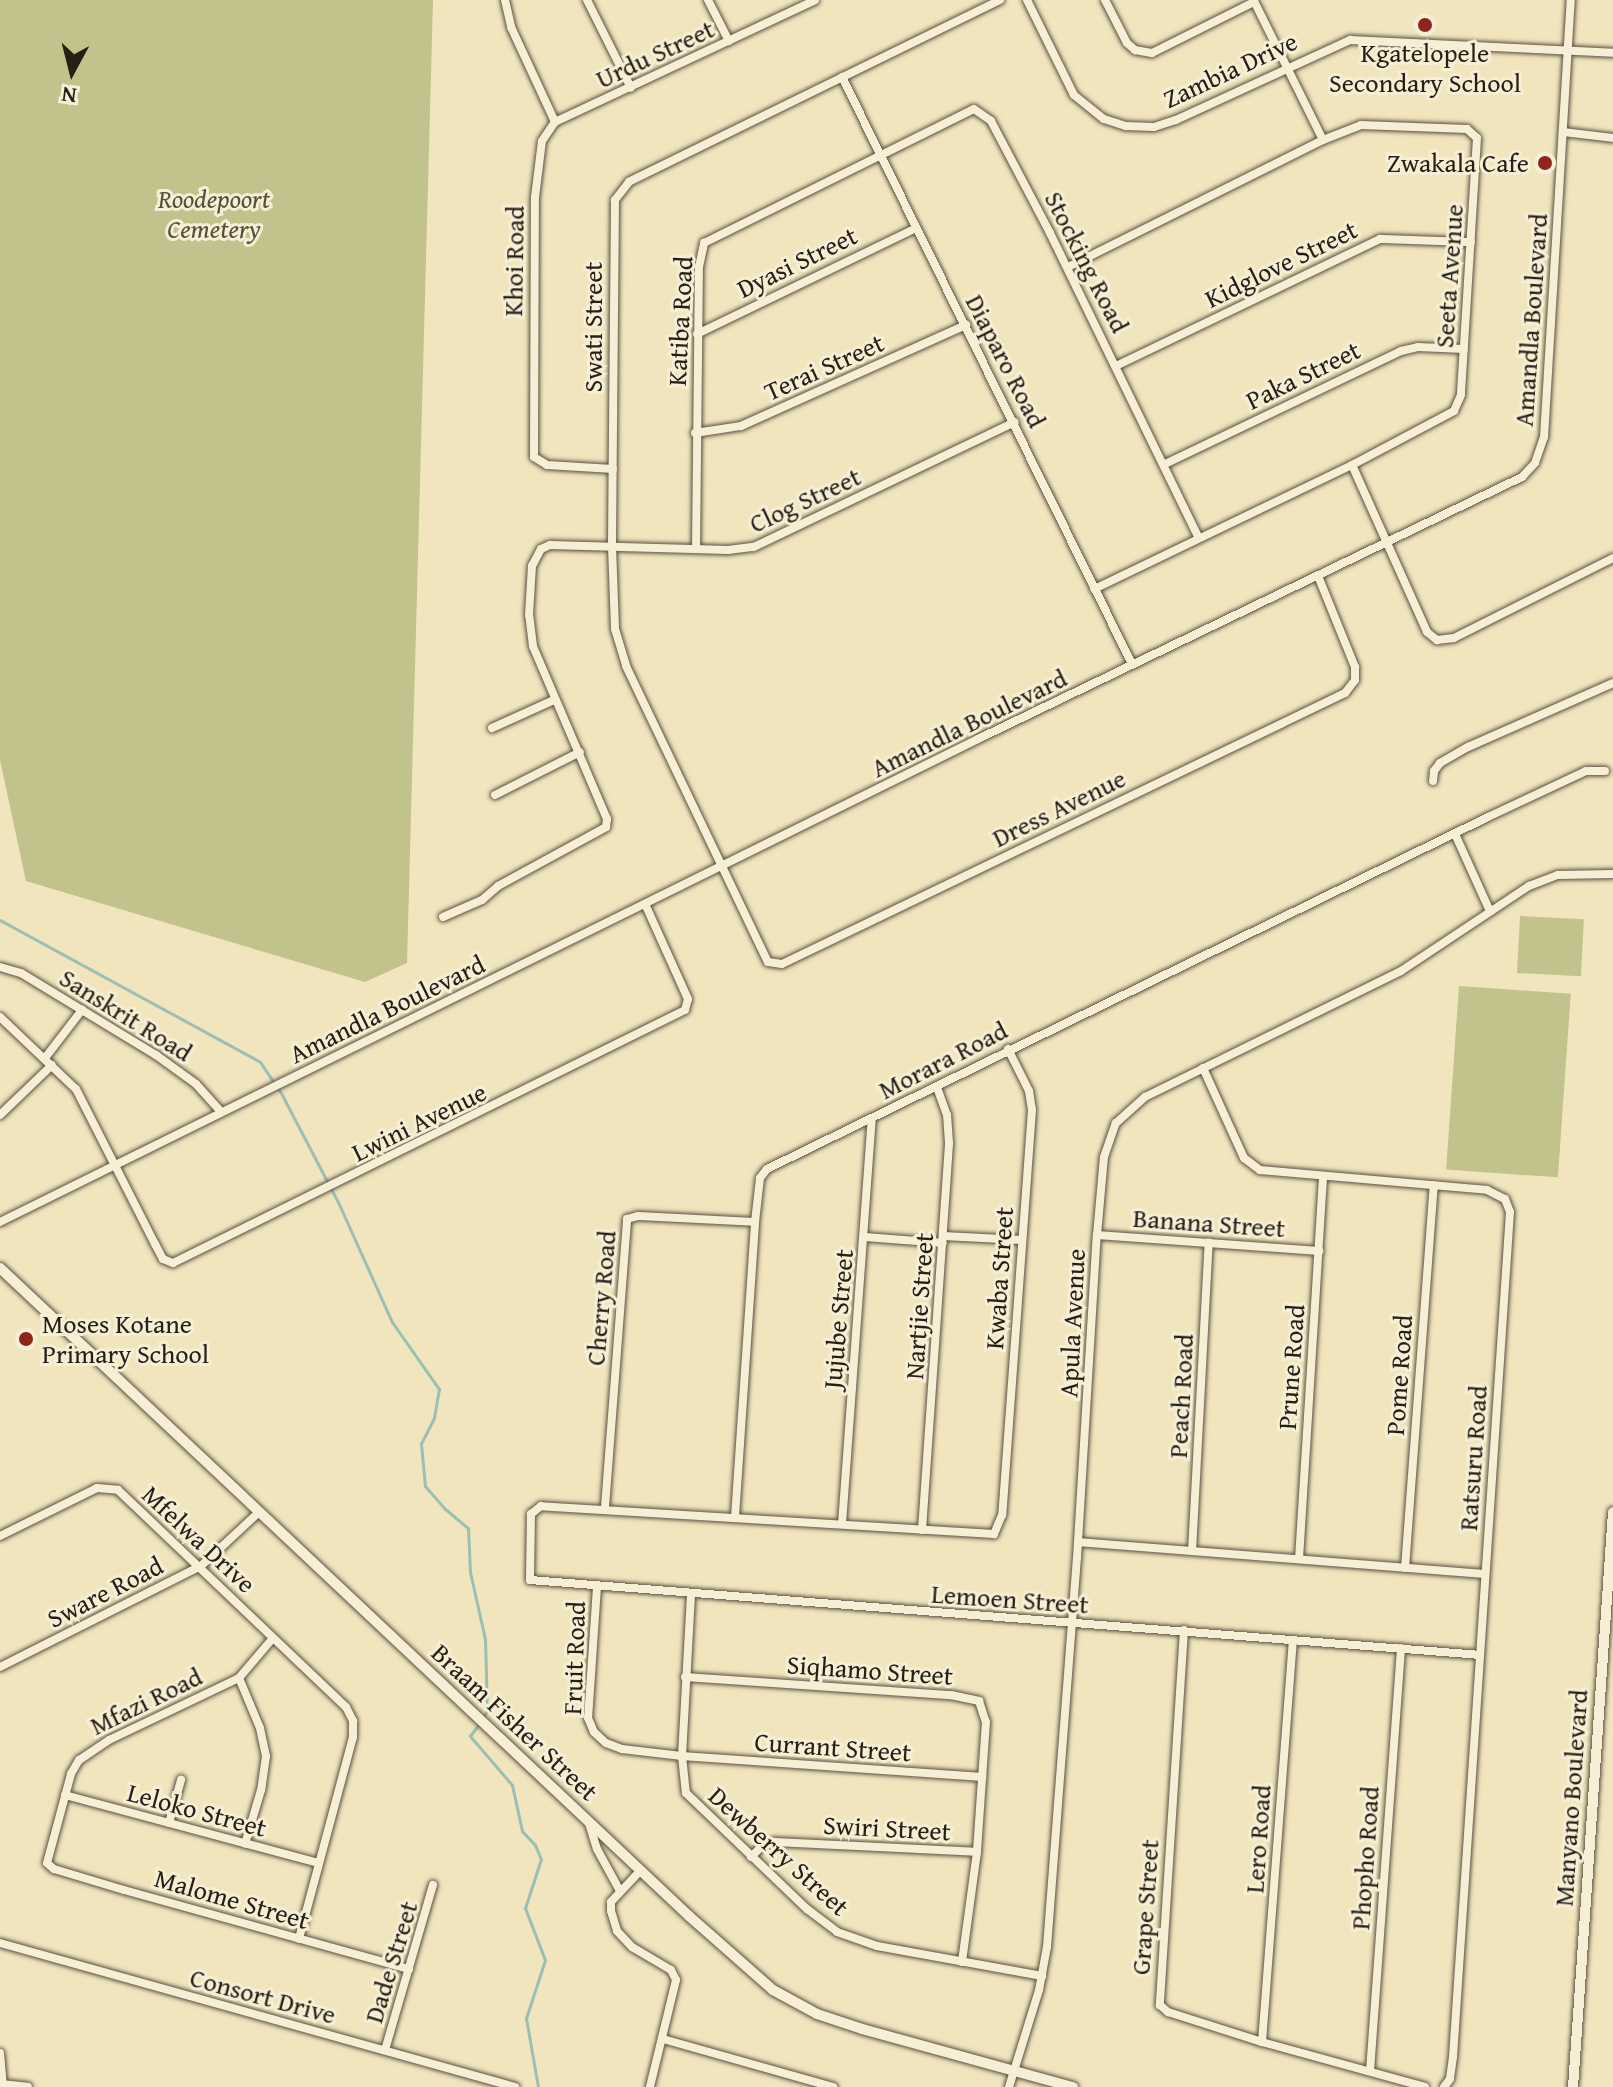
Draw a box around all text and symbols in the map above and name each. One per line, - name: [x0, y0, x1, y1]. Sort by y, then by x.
- street label: Urdu Street: [591, 13, 719, 95]
- marker: Kgatelopele Secondary School: [1416, 16, 1434, 34]
- street label: Zambia Drive: [1158, 25, 1302, 115]
- north arrow: [32, 32, 112, 112]
- place label: Kgatelopele Secondary School: [1329, 37, 1521, 98]
- text: N: [60, 79, 78, 113]
- place label: Zwakala Cafe: [1387, 147, 1529, 179]
- marker: Zwakala Cafe: [1536, 154, 1554, 172]
- park label: Roodepoort Cemetery: [158, 183, 270, 244]
- street label: Stocking Road: [1038, 186, 1136, 338]
- street label: Seeta Avenue: [1428, 203, 1470, 349]
- street label: Khoi Road: [497, 205, 531, 317]
- street label: Amandla Boulevard: [1508, 212, 1554, 428]
- street label: Kidglove Street: [1200, 214, 1362, 314]
- street label: Dyasi Street: [732, 220, 862, 304]
- street label: Katiba Road: [661, 255, 699, 387]
- street label: Swati Street: [577, 261, 609, 393]
- street label: Diaparo Road: [959, 289, 1053, 433]
- street label: Terai Street: [760, 327, 888, 407]
- street label: Paka Street: [1241, 334, 1365, 416]
- street label: Clog Street: [744, 461, 866, 539]
- street label: Amandla Boulevard: [866, 662, 1072, 784]
- street label: Dress Avenue: [987, 762, 1131, 854]
- street label: Amandla Boulevard: [284, 948, 490, 1070]
- street label: Sanskrit Road: [54, 962, 198, 1068]
- street label: Morara Road: [873, 1014, 1013, 1106]
- street label: Lwini Avenue: [347, 1076, 491, 1168]
- street label: Banana Street: [1132, 1202, 1286, 1244]
- street label: Kwaba Street: [978, 1206, 1020, 1350]
- street label: Cherry Road: [580, 1229, 622, 1367]
- street label: Nartjie Street: [898, 1232, 940, 1380]
- street label: Jujube Street: [816, 1248, 860, 1390]
- street label: Apula Avenue: [1053, 1248, 1091, 1398]
- street label: Prune Road: [1271, 1303, 1311, 1431]
- place label: Moses Kotane Primary School: [42, 1308, 209, 1370]
- street label: Pome Road: [1379, 1314, 1419, 1436]
- marker: Moses Kotane Primary School: [17, 1330, 35, 1348]
- street label: Peach Road: [1162, 1333, 1200, 1459]
- street label: Ratsuru Road: [1452, 1384, 1494, 1532]
- street label: Mfelwa Drive: [136, 1479, 262, 1599]
- street label: Sware Road: [42, 1550, 168, 1634]
- street label: Lemoen Street: [930, 1578, 1090, 1620]
- street label: Fruit Road: [556, 1600, 592, 1716]
- street label: Braam Fisher Street: [425, 1637, 605, 1807]
- street label: Siqhamo Street: [786, 1649, 954, 1691]
- street label: Mfazi Road: [85, 1661, 207, 1741]
- street label: Manyano Boulevard: [1548, 1689, 1594, 1907]
- street label: Currant Street: [754, 1726, 912, 1768]
- street label: Leloko Street: [124, 1776, 270, 1844]
- street label: Dewberry Street: [702, 1780, 856, 1922]
- street label: Lero Road: [1239, 1784, 1277, 1894]
- street label: Phopho Road: [1344, 1785, 1386, 1931]
- street label: Swiri Street: [822, 1809, 952, 1847]
- street label: Grape Street: [1125, 1838, 1165, 1976]
- street label: Malome Street: [151, 1862, 313, 1936]
- street label: Dade Street: [358, 1897, 424, 2027]
- street label: Consort Drive: [187, 1962, 339, 2030]

